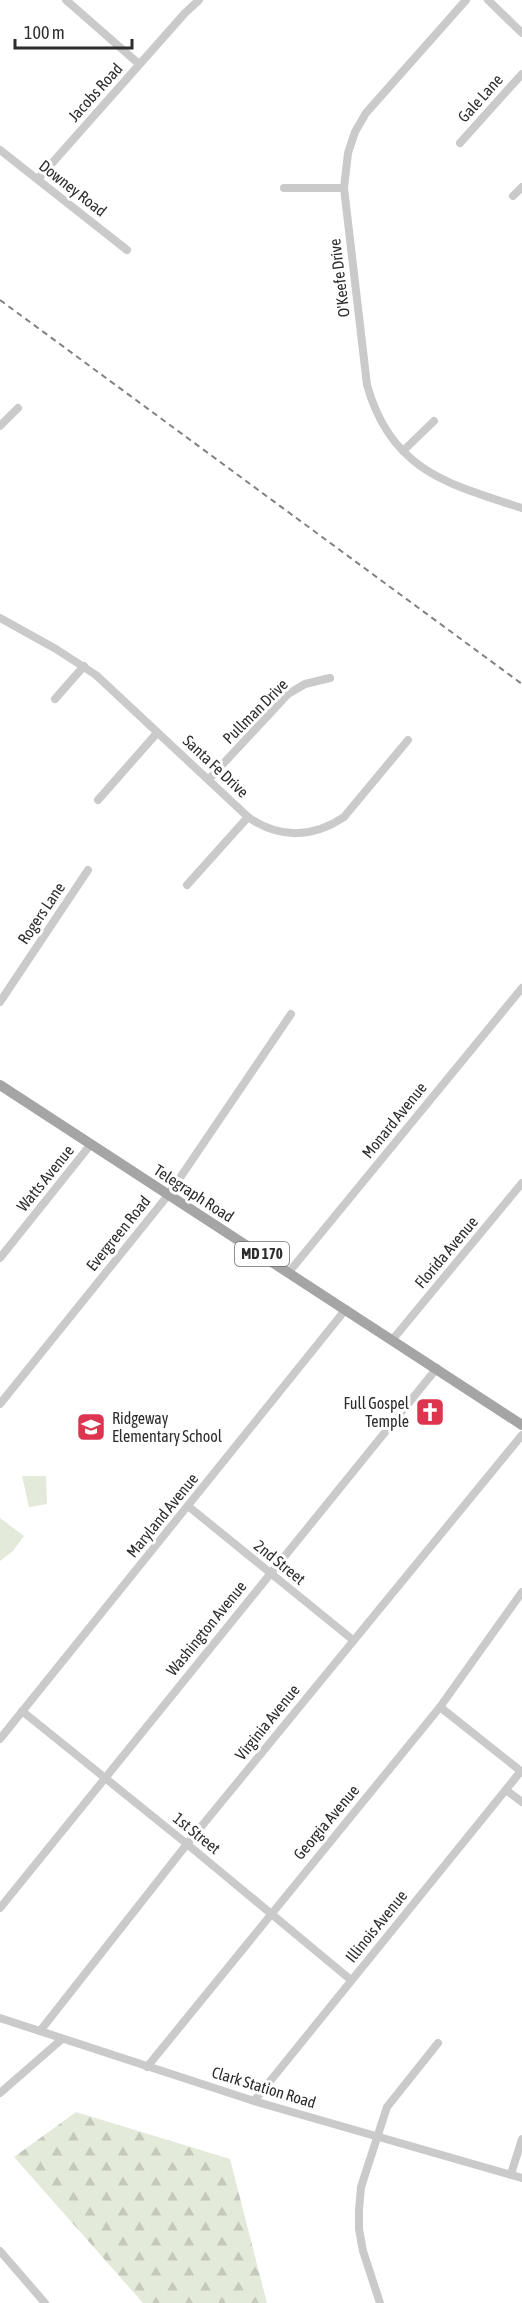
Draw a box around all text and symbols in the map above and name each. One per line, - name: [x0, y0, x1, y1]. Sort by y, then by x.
- scale bar: [15, 12, 132, 50]
- text: 100 m: [24, 22, 65, 43]
- street label: Jacobs Road: [64, 59, 126, 125]
- street label: Gale Lane: [454, 70, 506, 126]
- street label: Downey Road: [35, 156, 110, 221]
- street label: O'Keefe Drive: [325, 238, 353, 318]
- street label: Pullman Drive: [219, 675, 291, 747]
- street label: Santa Fe Drive: [180, 731, 252, 801]
- street label: Rogers Lane: [14, 879, 69, 948]
- street label: Monard Avenue: [358, 1078, 430, 1162]
- street label: Watts Avenue: [13, 1141, 77, 1215]
- street label: Telegraph Road: [150, 1161, 237, 1226]
- street label: Evergreen Road: [82, 1192, 154, 1275]
- street label: Florida Avenue: [411, 1213, 481, 1291]
- road number: MD 170: [235, 1242, 289, 1266]
- place label: Full Gospel Temple: [344, 1394, 410, 1431]
- church icon: Full Gospel Temple: [414, 1396, 446, 1428]
- place label: Ridgeway Elementary School: [112, 1409, 223, 1446]
- school or university icon: Ridgeway Elementary School: [75, 1411, 107, 1443]
- street label: Maryland Avenue: [123, 1469, 202, 1561]
- street label: 2nd Street: [251, 1536, 309, 1588]
- street label: Washington Avenue: [162, 1577, 250, 1680]
- street label: Virginia Avenue: [231, 1681, 304, 1764]
- street label: Georgia Avenue: [290, 1781, 363, 1864]
- street label: 1st Street: [170, 1809, 224, 1858]
- street label: Illinois Avenue: [342, 1886, 410, 1966]
- street label: Clark Station Road: [210, 2063, 318, 2111]

